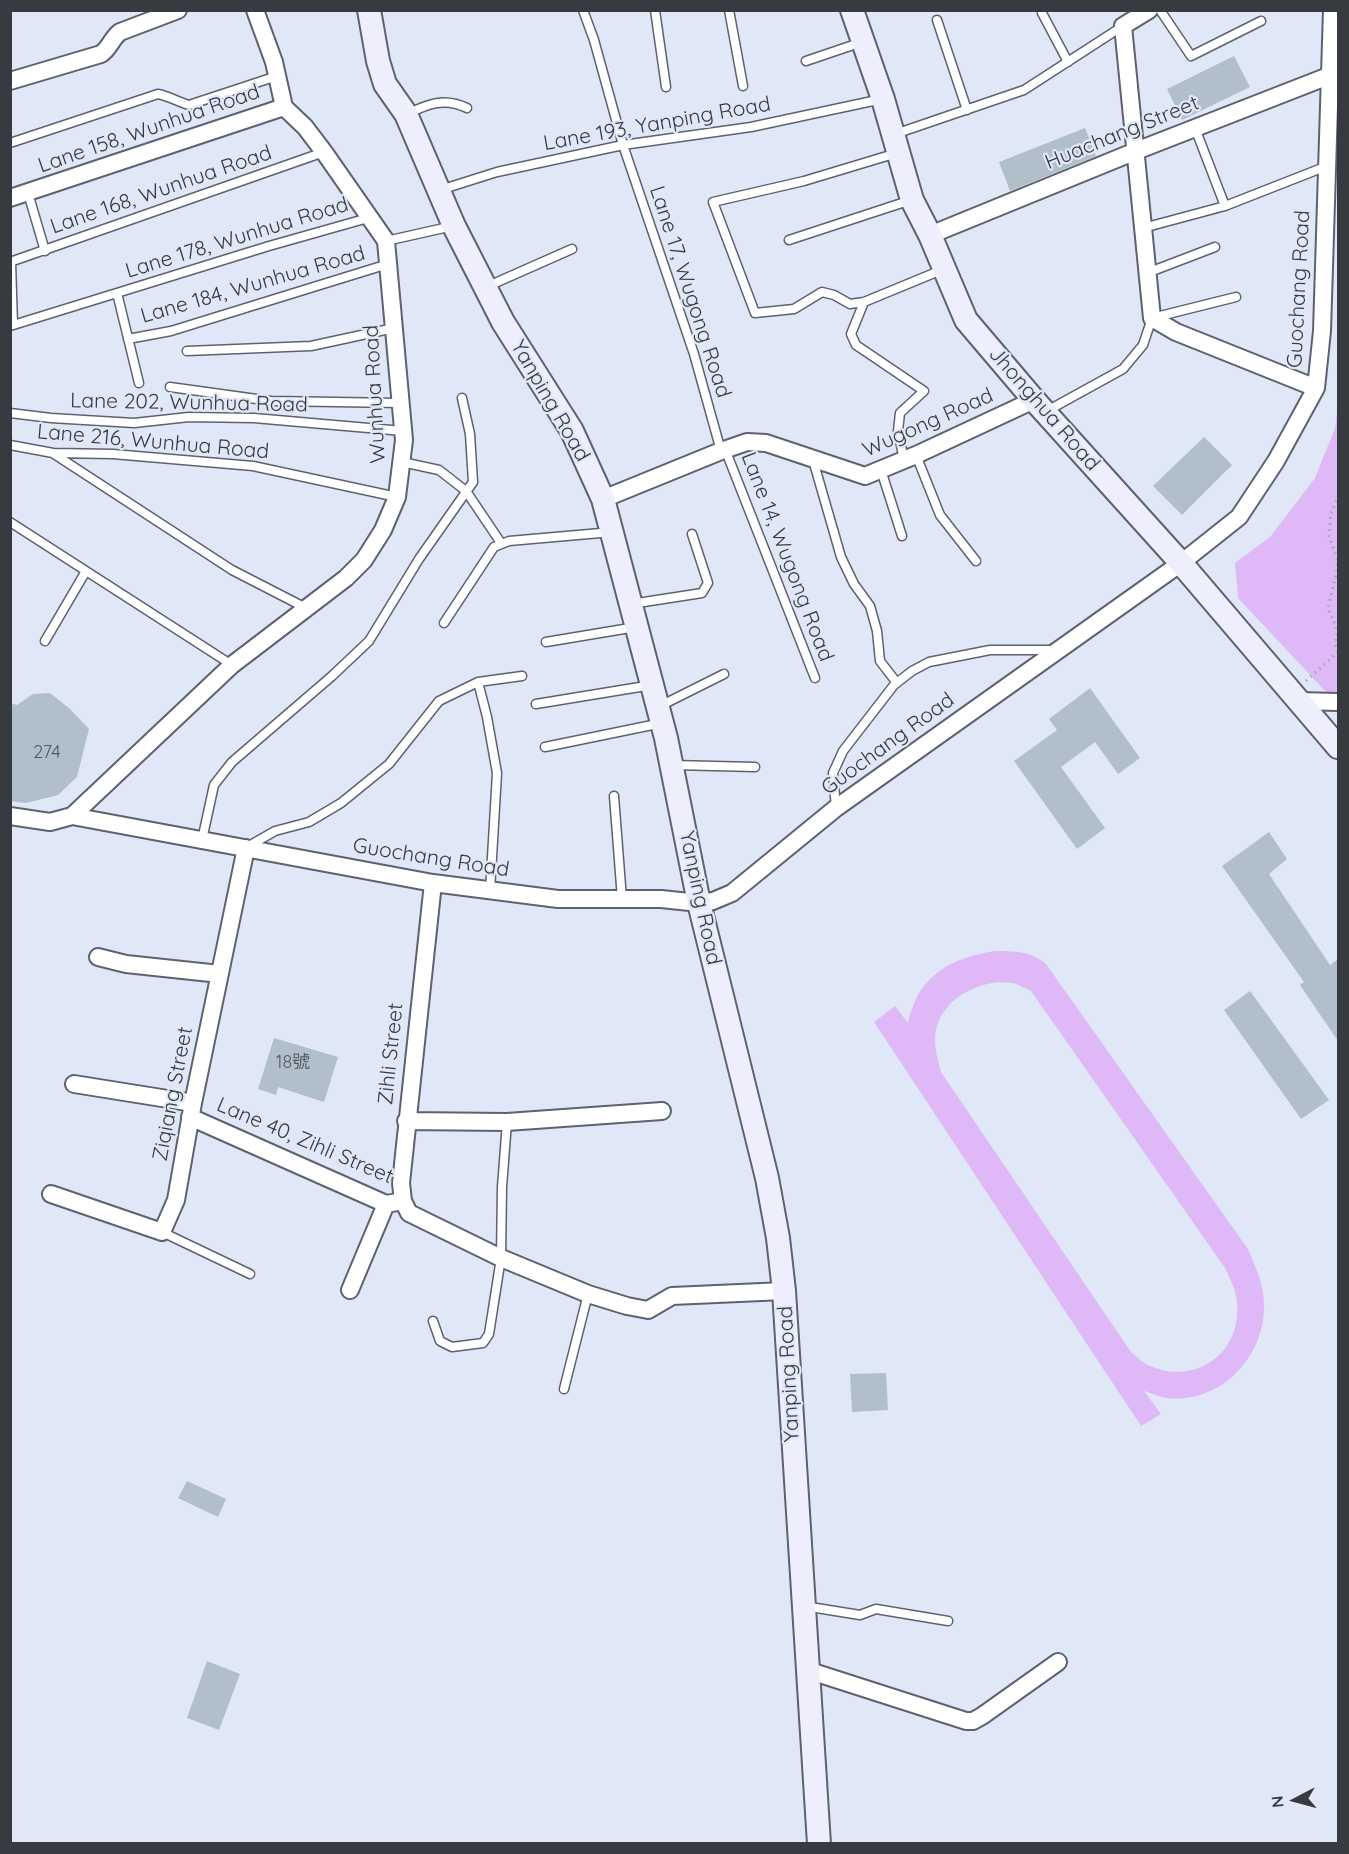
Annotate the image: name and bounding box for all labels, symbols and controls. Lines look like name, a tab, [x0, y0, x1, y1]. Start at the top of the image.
street label: Lane 158, Wunhua Road	[35, 79, 263, 179]
street label: Huachang Street	[1041, 91, 1203, 175]
street label: Lane 193, Yanping Road	[541, 92, 773, 156]
street label: Lane 168, Wunhua Road	[47, 140, 275, 240]
street label: Lane 17, Wugong Road	[644, 183, 736, 401]
street label: Lane 178, Wunhua Road	[122, 192, 352, 284]
street label: Guochang Road	[1282, 210, 1316, 368]
street label: Lane 184, Wunhua Road	[138, 241, 368, 329]
street label: Wunhua Road	[359, 324, 391, 464]
street label: Yanping Road	[505, 336, 595, 466]
street label: Jhonghua Road	[983, 342, 1105, 476]
street label: Wugong Road	[859, 383, 997, 463]
street label: Lane 202, Wunhua Road	[70, 388, 308, 418]
street label: Lane 216, Wunhua Road	[36, 419, 270, 465]
street label: Lane 14, Wugong Road	[735, 449, 839, 665]
street label: Guochang Road	[817, 687, 959, 801]
house number: 274	[33, 742, 61, 764]
street label: Yanping Road	[674, 829, 726, 967]
street label: Guochang Road	[351, 833, 511, 883]
street label: Zihli Street	[373, 1002, 409, 1106]
street label: Ziqiang Street	[148, 1025, 198, 1163]
house number: 18號	[276, 1052, 310, 1074]
street label: Lane 40, Zihli Street	[213, 1092, 397, 1190]
street label: Yanping Road	[773, 1305, 805, 1443]
north arrow	[1265, 1770, 1325, 1830]
text: N	[1267, 1795, 1288, 1809]

